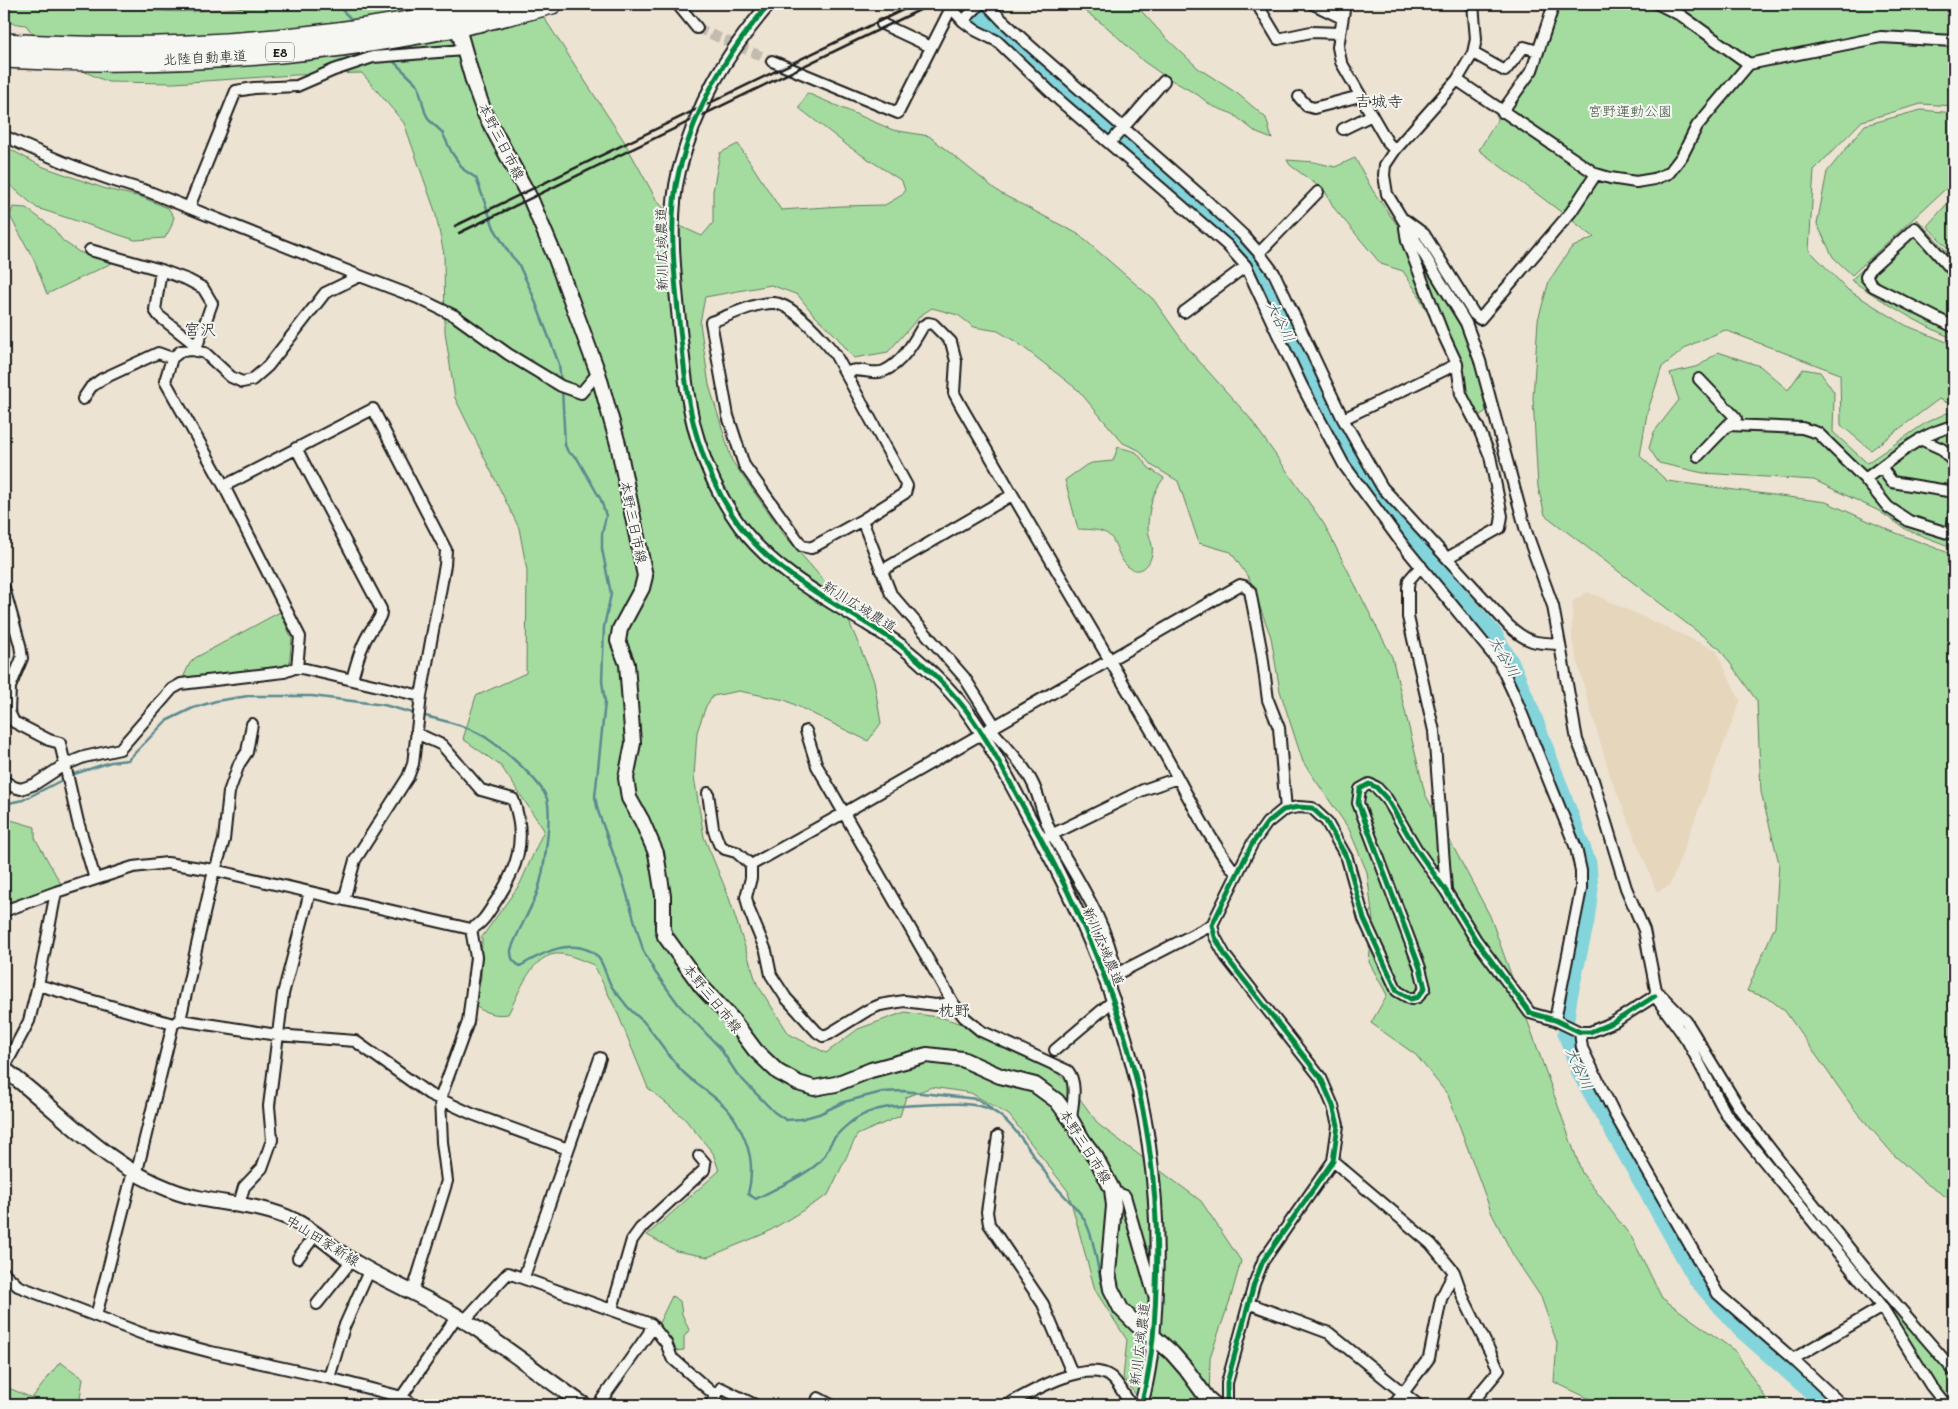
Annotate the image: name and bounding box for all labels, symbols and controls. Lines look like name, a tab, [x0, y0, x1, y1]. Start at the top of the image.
road number: E8	[266, 42, 294, 62]
street label: 北陸自動車道	[163, 45, 247, 69]
district label: 吉城寺	[1355, 90, 1403, 111]
street label: 本野三日市線	[474, 99, 530, 183]
park label: 宮野運動公園	[1588, 101, 1672, 120]
street label: 新川広域農道	[651, 207, 671, 291]
water label: 大谷川	[1262, 296, 1300, 346]
district label: 宮沢	[184, 318, 216, 339]
street label: 本野三日市線	[616, 479, 652, 565]
street label: 新川広域農道	[819, 576, 901, 636]
water label: 大谷川	[1485, 631, 1525, 681]
street label: 新川広域農道	[1079, 904, 1129, 988]
street label: 本野三日市線	[679, 959, 747, 1037]
district label: 枕野	[938, 999, 970, 1020]
water label: 大谷川	[1562, 1043, 1598, 1093]
street label: 本野三日市線	[1056, 1105, 1116, 1187]
street label: 中山田家新線	[282, 1210, 364, 1270]
street label: 新川広域農道	[1124, 1301, 1154, 1387]

